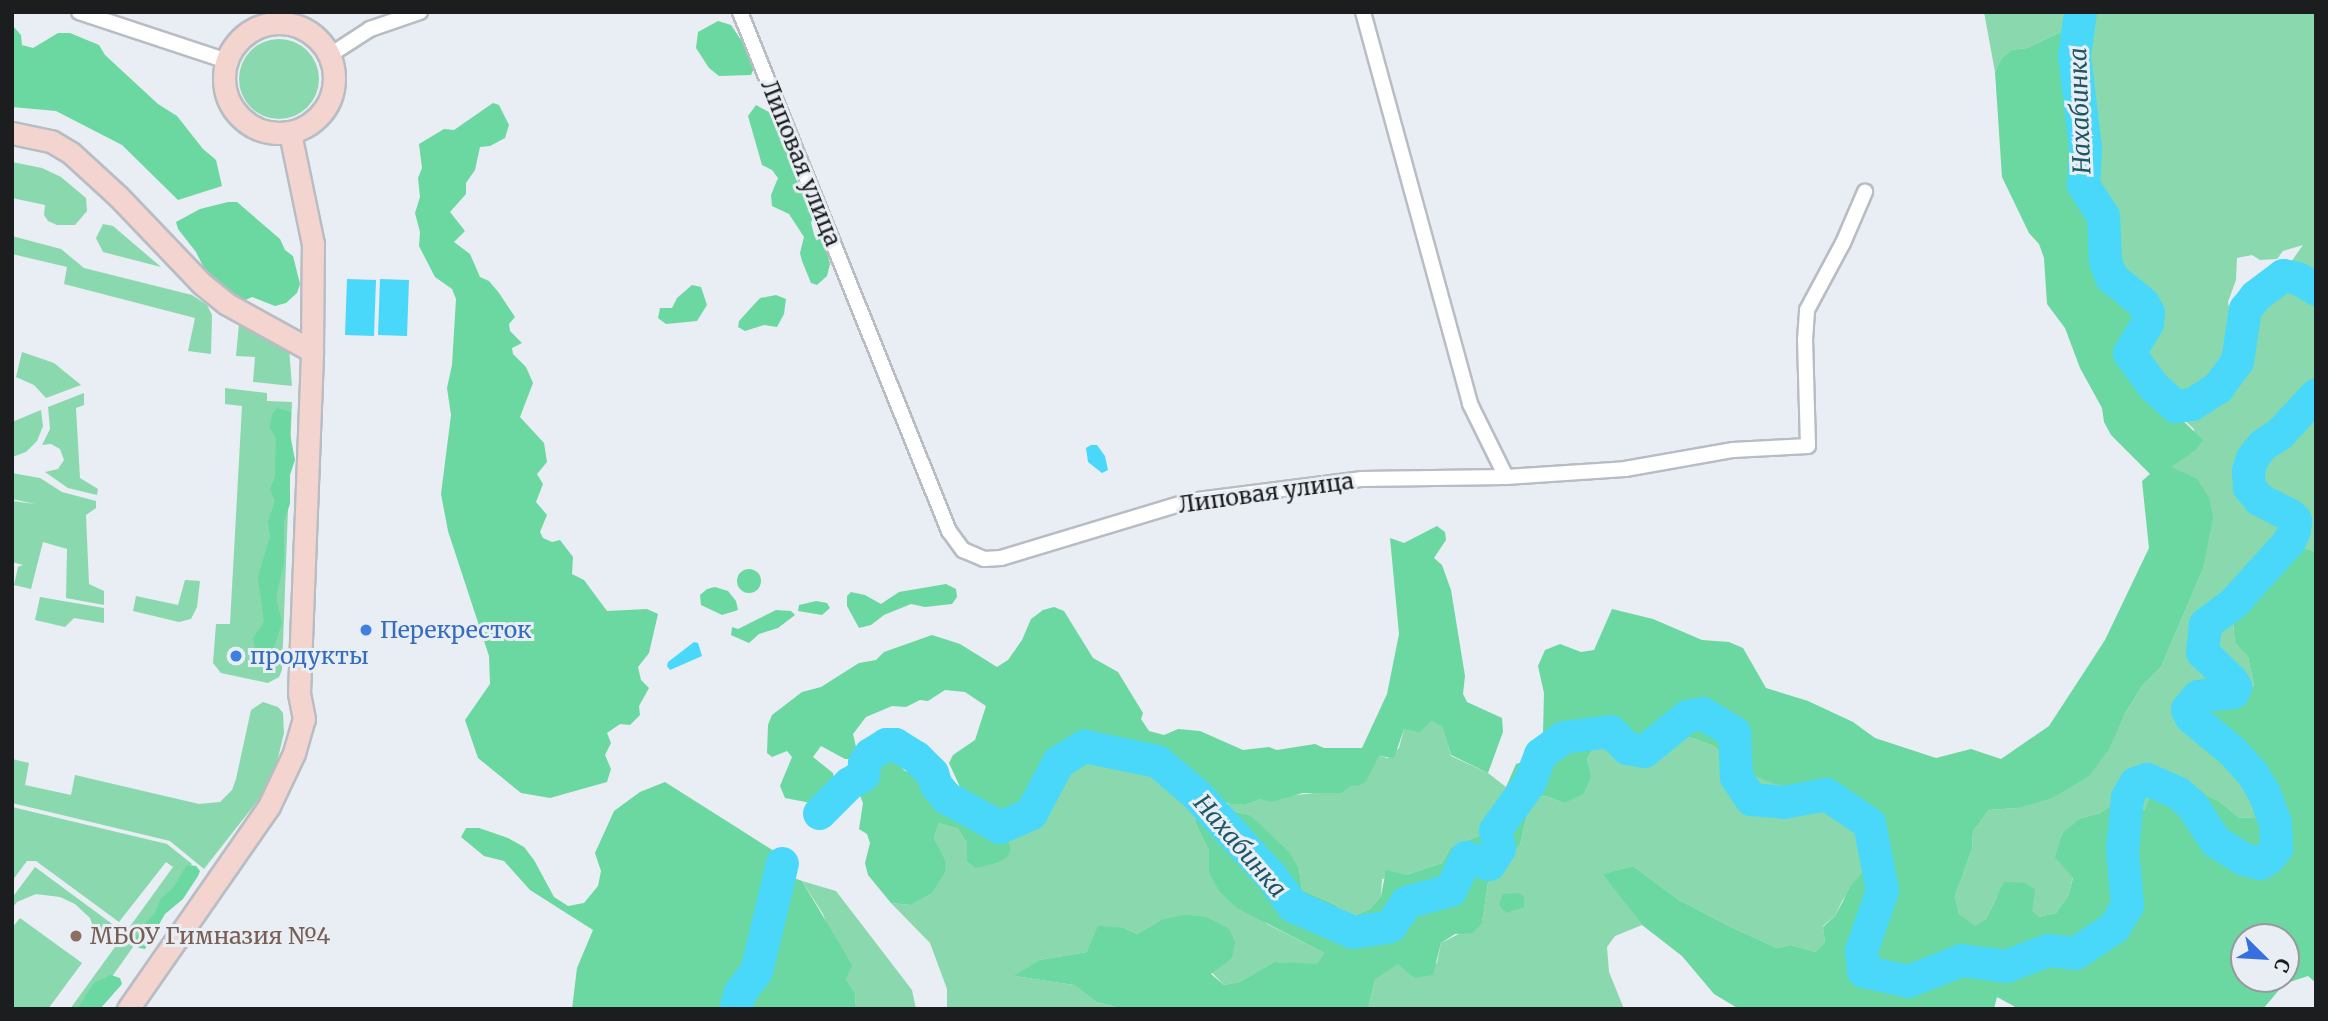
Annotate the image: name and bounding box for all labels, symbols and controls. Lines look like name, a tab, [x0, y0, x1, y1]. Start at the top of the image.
water label: Нахабинка	[2063, 47, 2097, 175]
street label: Липовая улица	[755, 76, 847, 250]
street label: Липовая улица	[1177, 467, 1355, 519]
place label: Перекресток	[380, 616, 532, 644]
marker: Перекресток	[358, 622, 374, 638]
place label: продукты	[250, 642, 369, 670]
marker: продукты	[228, 648, 244, 664]
water label: Нахабинка	[1188, 789, 1292, 903]
place label: МБОУ Гимназия №4	[90, 922, 330, 950]
north arrow	[2230, 923, 2300, 993]
marker: МБОУ Гимназия №4	[68, 928, 84, 944]
text: С	[2269, 955, 2296, 976]

